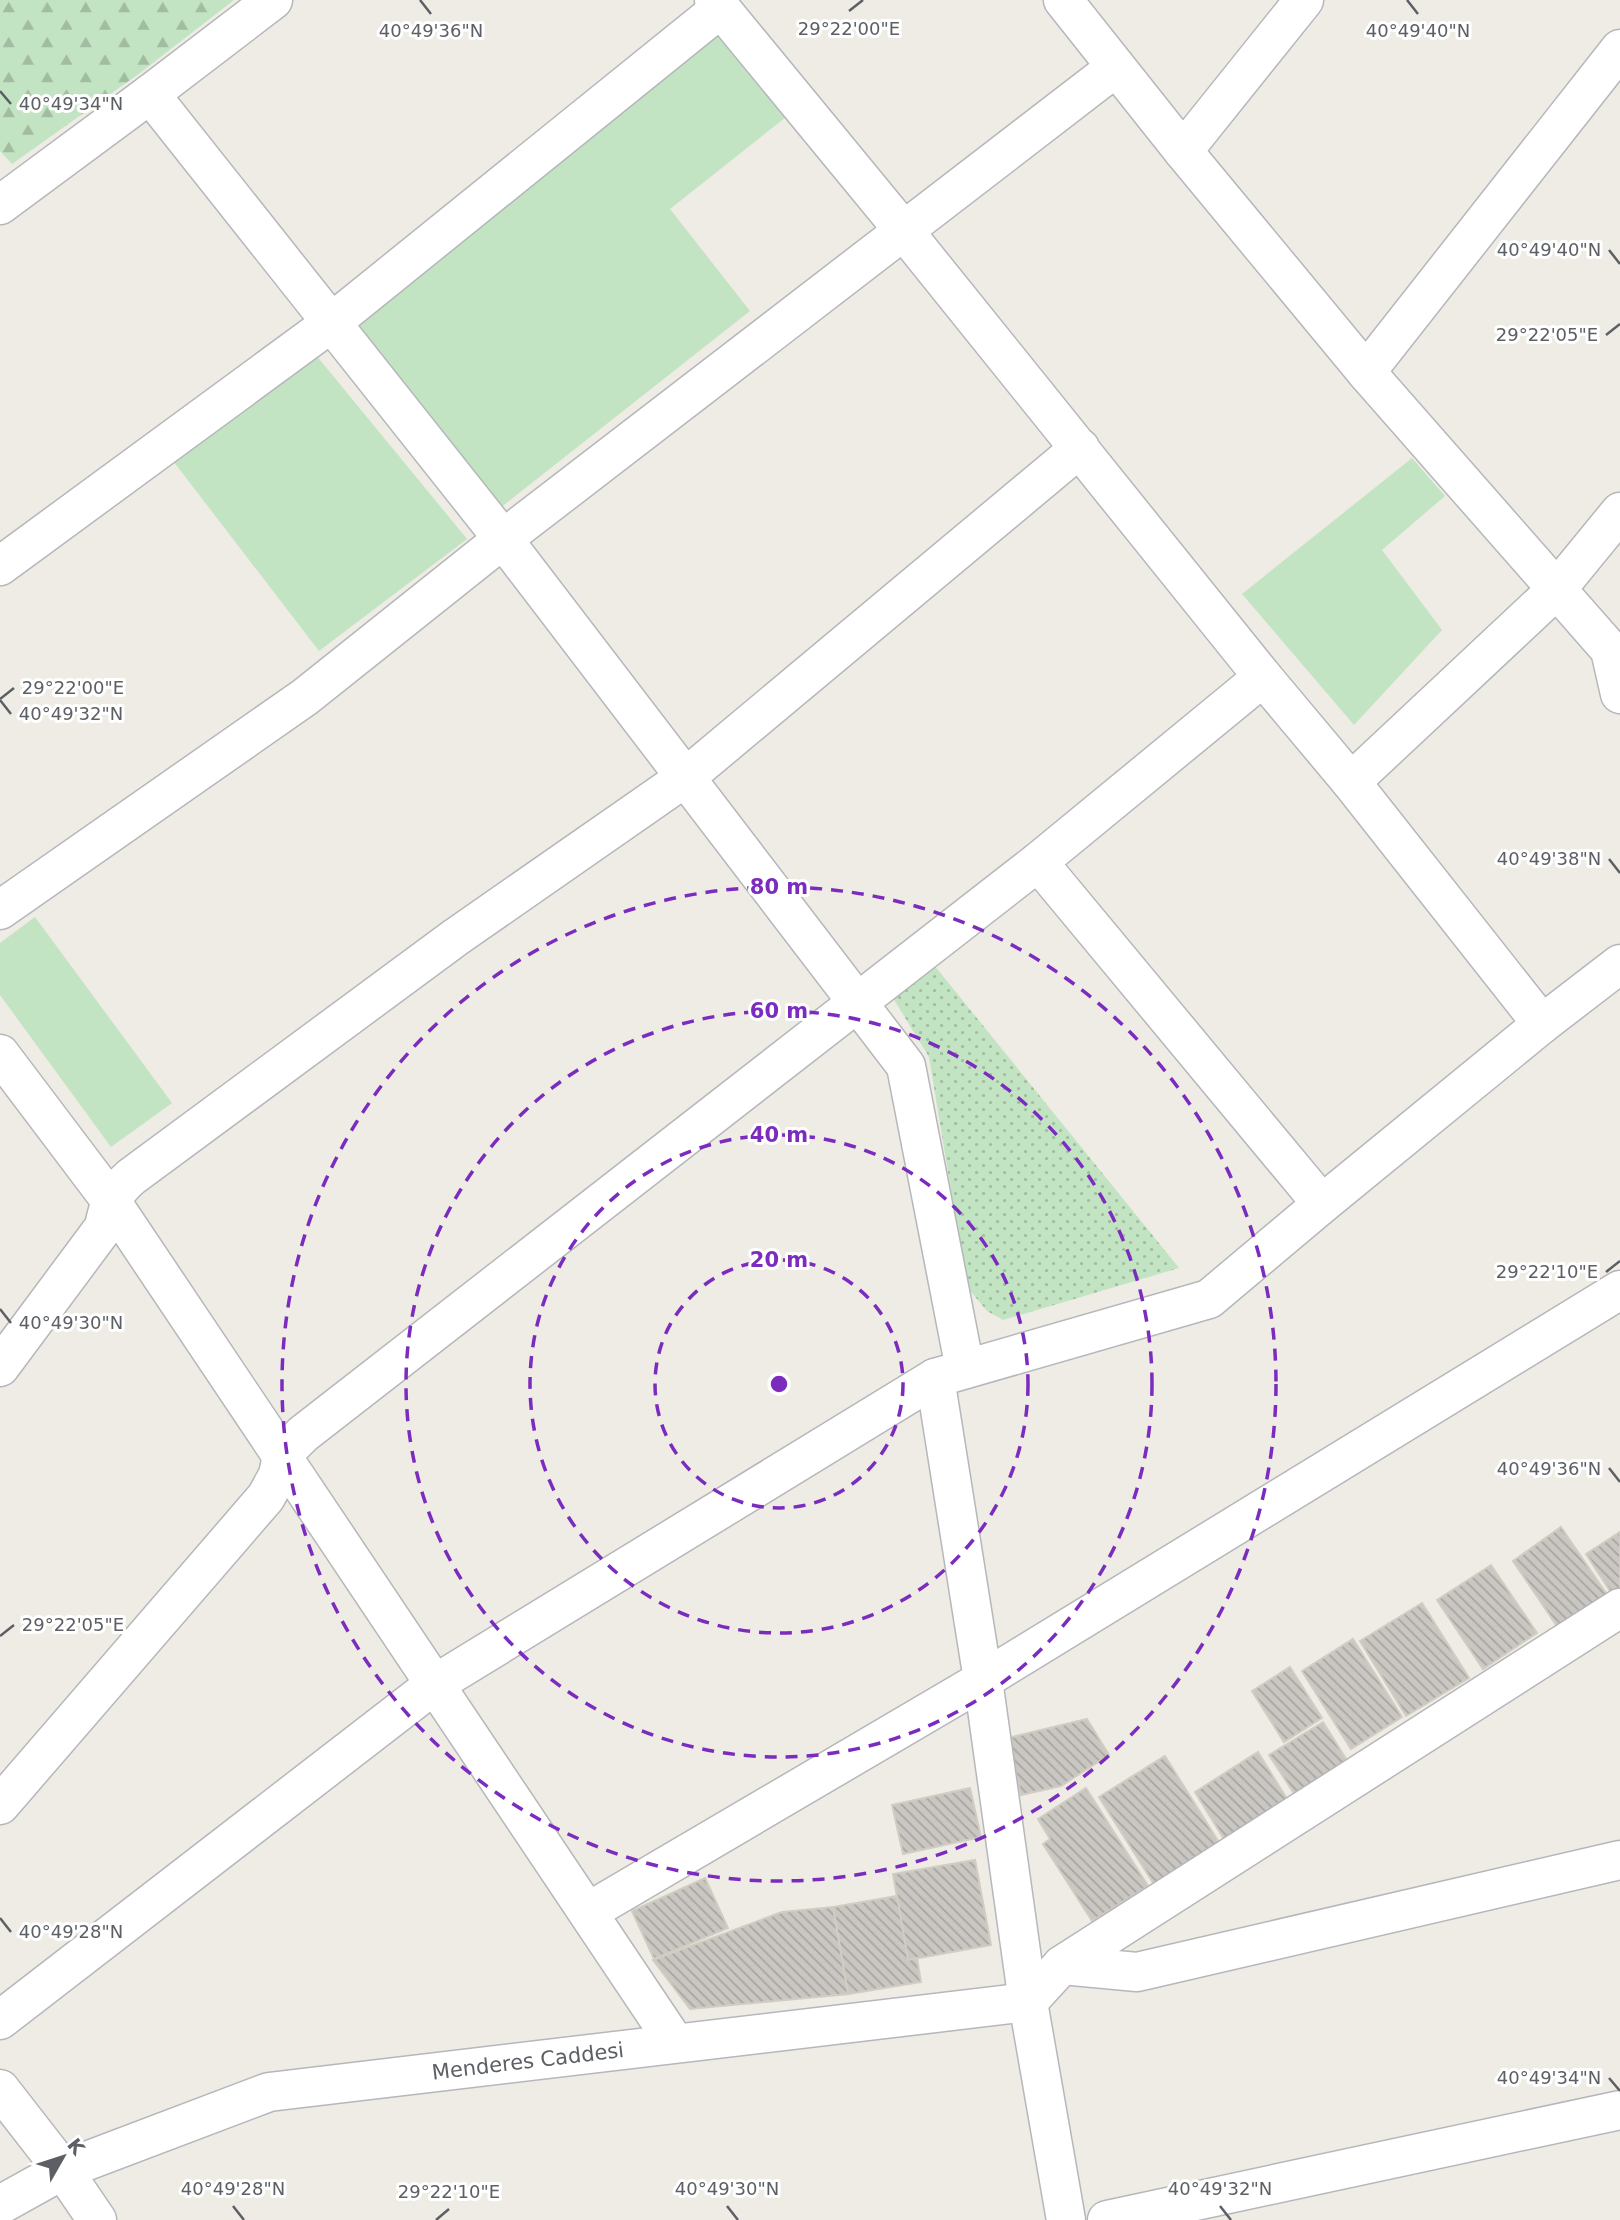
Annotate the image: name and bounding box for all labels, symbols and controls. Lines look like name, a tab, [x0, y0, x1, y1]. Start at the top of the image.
text: 29°22'00"E	[798, 18, 900, 39]
text: 40°49'36"N	[379, 20, 483, 41]
text: 40°49'40"N	[1366, 20, 1470, 41]
text: 40°49'34"N	[19, 93, 123, 114]
text: 40°49'40"N	[1497, 239, 1601, 260]
text: 29°22'05"E	[1496, 324, 1598, 345]
text: 29°22'00"E	[22, 677, 124, 698]
text: 40°49'32"N	[19, 703, 123, 724]
text: 40°49'38"N	[1497, 848, 1601, 869]
text: 80 m	[750, 875, 808, 899]
text: 60 m	[750, 999, 808, 1023]
text: 40 m	[750, 1123, 808, 1147]
text: 20 m	[750, 1248, 808, 1272]
text: 29°22'10"E	[1496, 1261, 1598, 1282]
text: 40°49'30"N	[19, 1312, 123, 1333]
centre of rings	[767, 1372, 791, 1396]
text: 40°49'36"N	[1497, 1458, 1601, 1479]
text: 29°22'05"E	[22, 1614, 124, 1635]
text: 40°49'28"N	[19, 1921, 123, 1942]
street label: Menderes Caddesi	[430, 2038, 625, 2085]
text: 40°49'34"N	[1497, 2067, 1601, 2088]
north arrow	[28, 2122, 98, 2192]
text: K	[63, 2134, 90, 2160]
text: 40°49'28"N	[181, 2178, 285, 2199]
text: 40°49'30"N	[675, 2178, 779, 2199]
text: 40°49'32"N	[1168, 2178, 1272, 2199]
text: 29°22'10"E	[398, 2181, 500, 2202]

